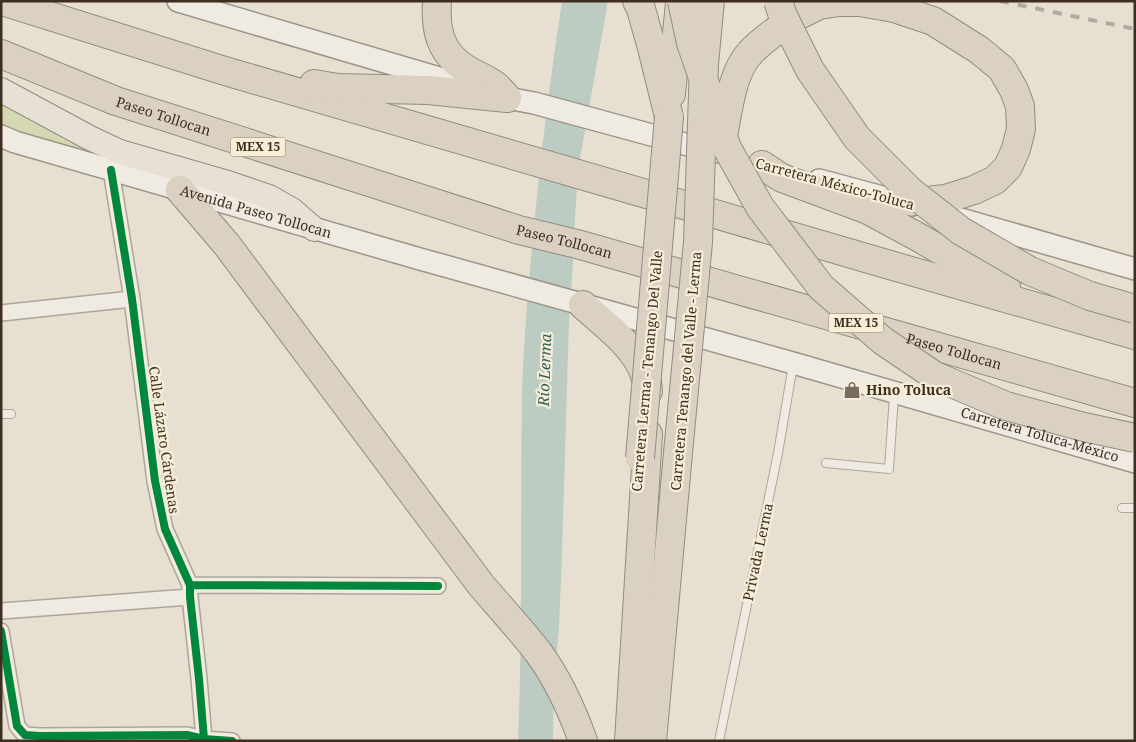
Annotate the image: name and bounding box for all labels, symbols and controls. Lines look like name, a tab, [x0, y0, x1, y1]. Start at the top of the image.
street label: Paseo Tollocan	[114, 92, 213, 140]
road number: MEX 15	[230, 138, 286, 156]
street label: Carretera México-Toluca	[754, 153, 917, 214]
street label: Avenida Paseo Tollocan	[178, 180, 334, 242]
street label: Paseo Tollocan	[514, 220, 615, 263]
street label: Carretera Lerma - Tenango Del Valle	[626, 250, 667, 492]
street label: Carretera Tenango del Valle - Lerma	[666, 250, 705, 491]
road number: MEX 15	[828, 314, 884, 332]
street label: Paseo Tollocan	[904, 328, 1004, 374]
water label: Río Lerma	[533, 333, 555, 408]
street label: Calle Lázaro Cárdenas	[145, 365, 184, 515]
shop icon: Hino Toluca	[842, 380, 862, 400]
place label: Hino Toluca	[866, 380, 951, 399]
street label: Carretera Toluca-México	[959, 402, 1121, 466]
street label: Privada Lerma	[738, 501, 777, 603]

